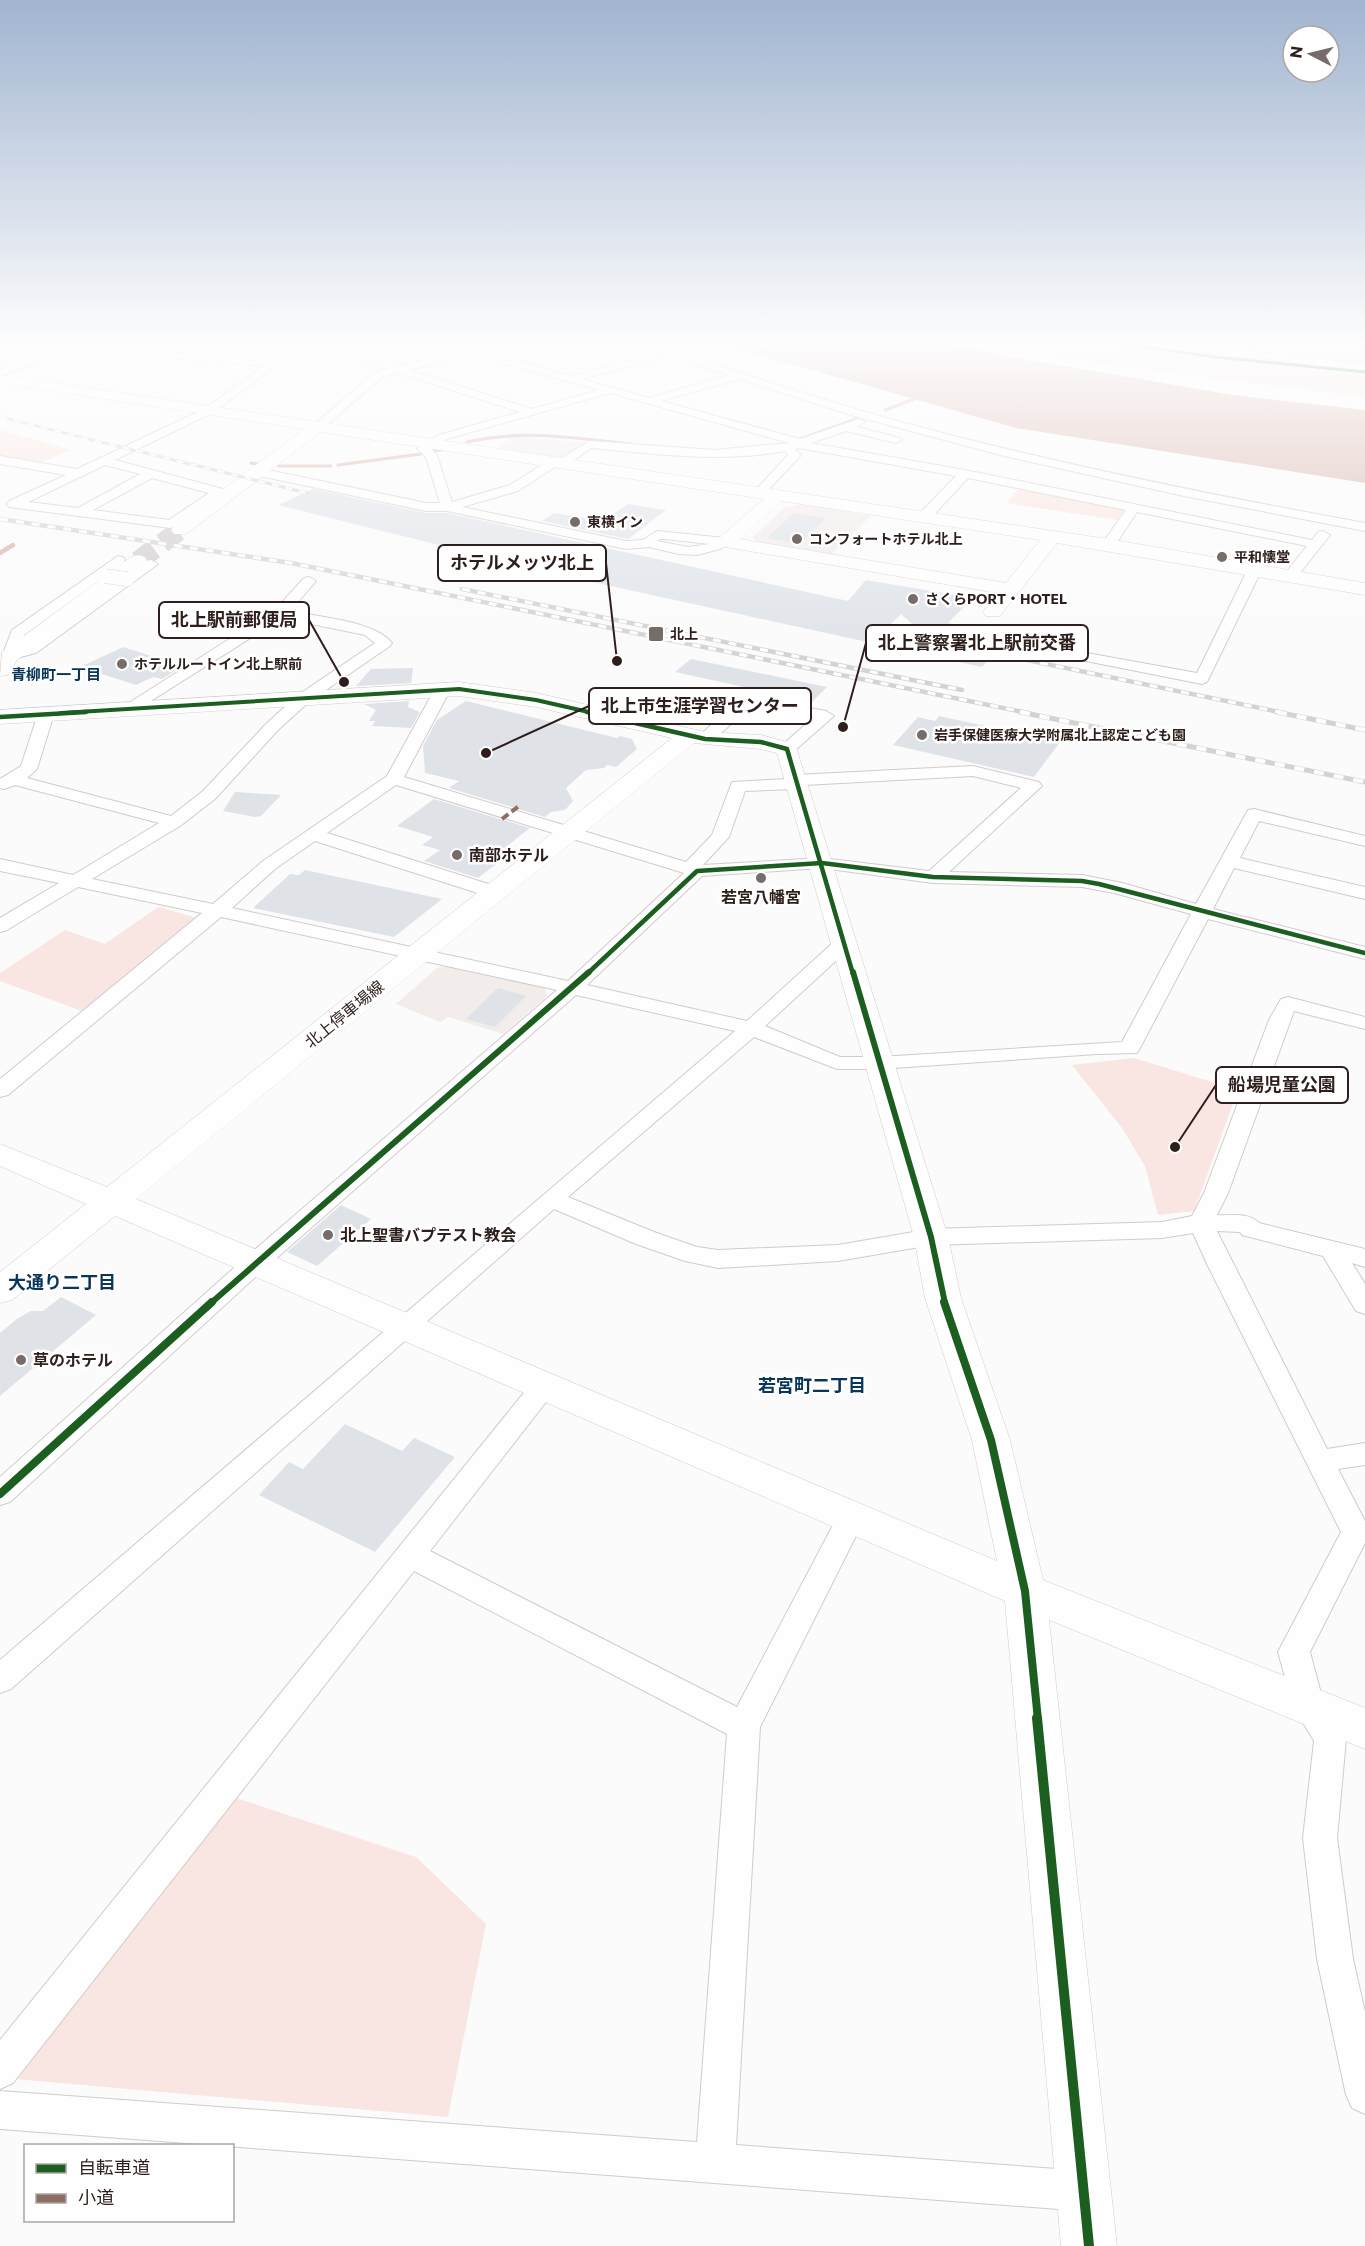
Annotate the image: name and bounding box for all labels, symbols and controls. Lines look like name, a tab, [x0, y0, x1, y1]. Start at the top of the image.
north arrow	[1281, 24, 1341, 84]
text: N	[1285, 45, 1306, 59]
place label: 東横イン	[587, 513, 643, 530]
marker: 東横イン	[568, 515, 582, 529]
place label: コンフォートホテル北上	[809, 530, 963, 547]
marker: コンフォートホテル北上	[790, 532, 804, 546]
callout: ホテルメッツ北上	[438, 545, 606, 581]
place label: 平和懐堂	[1234, 548, 1290, 565]
marker: 平和懐堂	[1215, 550, 1229, 564]
text: ホテルメッツ北上	[450, 551, 594, 573]
place label: さくらPORT・HOTEL	[925, 590, 1067, 607]
marker: さくらPORT・HOTEL	[906, 592, 920, 606]
callout: 北上駅前郵便局	[159, 602, 309, 638]
text: 北上駅前郵便局	[171, 608, 297, 630]
marker: 北上	[647, 625, 665, 643]
place label: 北上	[670, 625, 698, 642]
callout: 北上警察署北上駅前交番	[866, 625, 1088, 661]
text: 北上警察署北上駅前交番	[878, 631, 1076, 653]
place label: ホテルルートイン北上駅前	[134, 655, 302, 672]
marker: ホテルルートイン北上駅前	[115, 657, 129, 671]
district label: 青柳町一丁目	[11, 665, 101, 683]
callout: 北上市生涯学習センター	[589, 688, 811, 724]
text: 北上市生涯学習センター	[601, 694, 799, 716]
place label: 岩手保健医療大学附属北上認定こども園	[934, 726, 1186, 743]
marker: 岩手保健医療大学附属北上認定こども園	[915, 728, 929, 742]
place label: 南部ホテル	[469, 845, 549, 864]
marker: 南部ホテル	[450, 848, 464, 862]
marker: 若宮八幡宮	[754, 871, 768, 885]
place label: 若宮八幡宮	[721, 887, 801, 906]
street label: 北上停車場線	[300, 976, 387, 1051]
callout: 船場児童公園	[1216, 1067, 1348, 1103]
text: 船場児童公園	[1228, 1073, 1336, 1095]
place label: 北上聖書バプテスト教会	[340, 1225, 516, 1244]
marker: 北上聖書バプテスト教会	[321, 1228, 335, 1242]
district label: 大通り二丁目	[8, 1271, 116, 1293]
place label: 草のホテル	[33, 1350, 113, 1369]
marker: 草のホテル	[14, 1353, 28, 1367]
district label: 若宮町二丁目	[758, 1374, 866, 1396]
legend	[24, 2144, 234, 2222]
text: 自転車道	[78, 2156, 150, 2178]
text: 小道	[78, 2186, 114, 2208]

